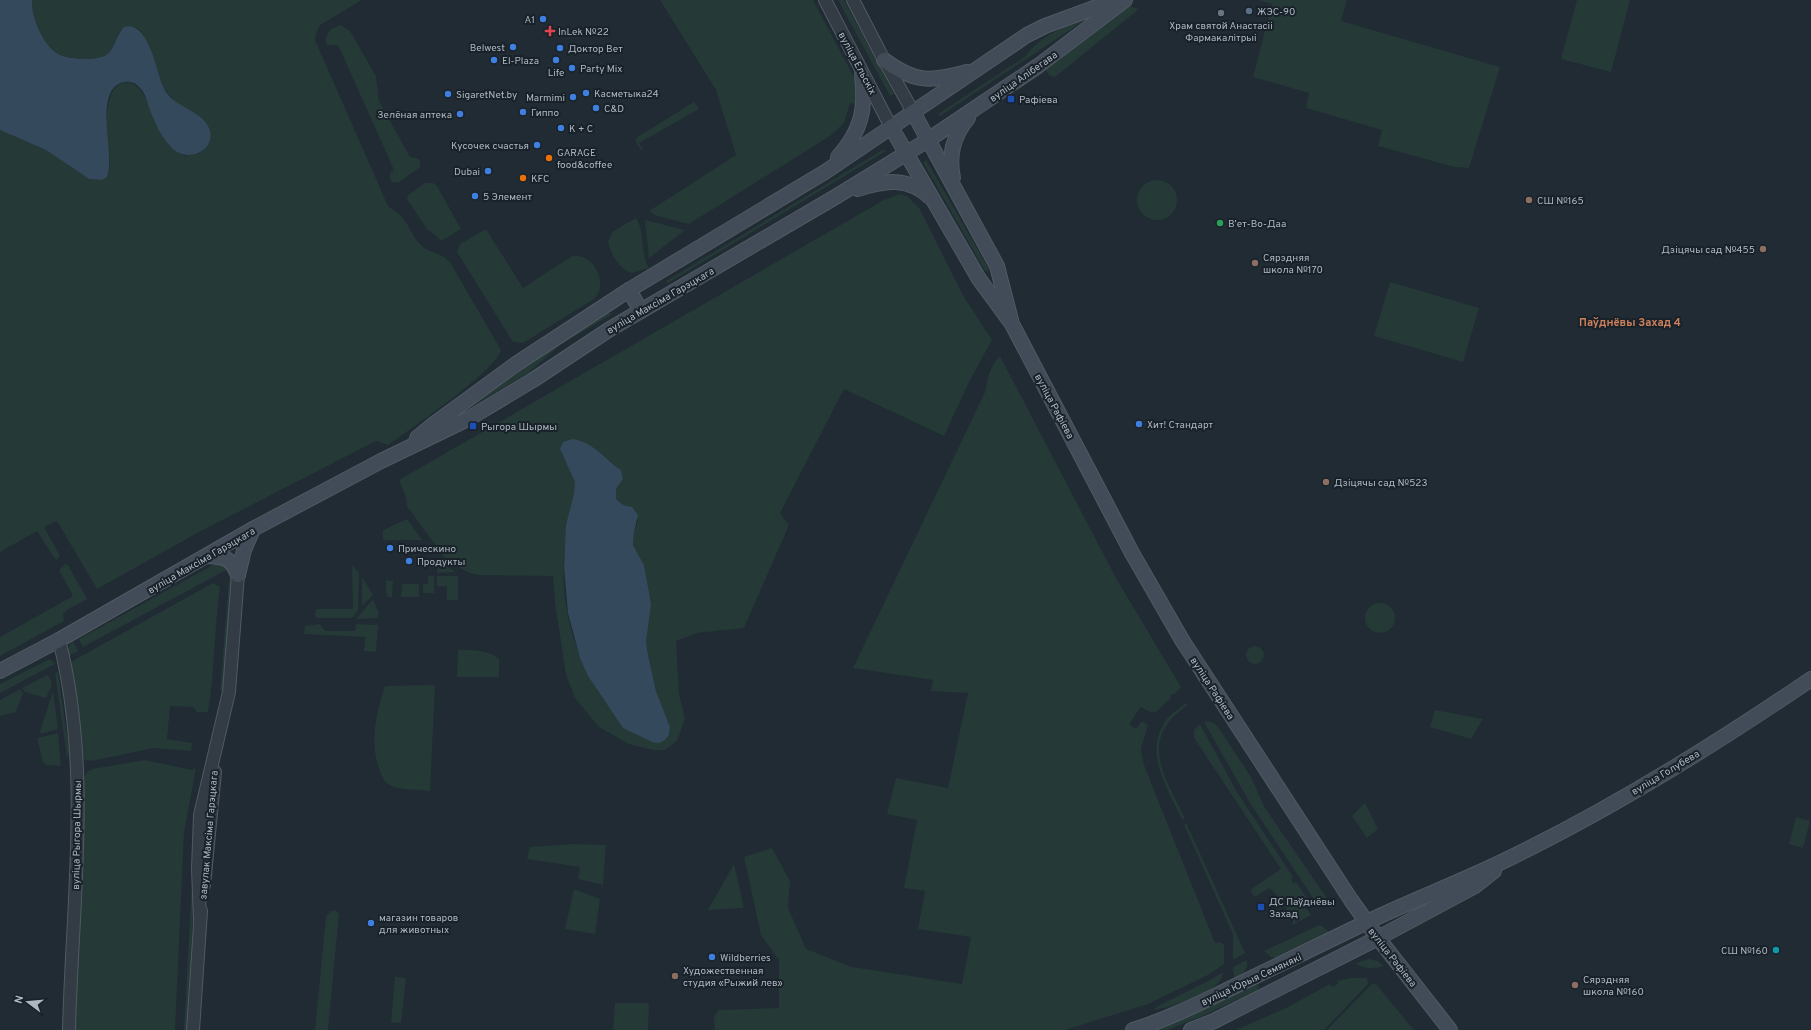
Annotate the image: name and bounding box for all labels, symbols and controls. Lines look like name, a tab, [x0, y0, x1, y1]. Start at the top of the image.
marker: ЖЭС-90	[1244, 6, 1254, 16]
place label: ЖЭС-90	[1257, 6, 1295, 19]
marker: Храм святой Анастасіі Фармакалітрыі	[1216, 8, 1226, 18]
place label: A1	[525, 14, 535, 27]
marker: A1	[538, 14, 548, 24]
place label: Храм святой Анастасіі Фармакалітрыі	[1169, 20, 1273, 45]
marker: InLek №22	[545, 26, 555, 36]
place label: InLek №22	[558, 26, 609, 39]
street label: вуліца Ельскіх	[835, 30, 879, 97]
place label: Belwest	[470, 42, 505, 55]
marker: Belwest	[508, 42, 518, 52]
marker: Доктор Вет	[555, 43, 565, 53]
place label: Доктор Вет	[568, 43, 623, 56]
street label: вуліца Алібегава	[987, 49, 1060, 105]
marker: El-Plaza	[489, 55, 499, 65]
place label: El-Plaza	[502, 55, 539, 68]
marker: Life	[551, 55, 561, 65]
marker: Party Mix	[567, 63, 577, 73]
place label: Party Mix	[580, 63, 623, 76]
place label: Life	[548, 67, 564, 80]
marker: Касметыка24	[581, 88, 591, 98]
place label: Касметыка24	[594, 88, 659, 101]
marker: SigaretNet.by	[443, 89, 453, 99]
place label: SigaretNet.by	[456, 89, 517, 102]
place label: Marmimi	[526, 92, 565, 105]
marker: Marmimi	[568, 92, 578, 102]
marker: Рафіева	[1006, 94, 1016, 104]
place label: Рафіева	[1019, 94, 1058, 107]
marker: C&D	[591, 103, 601, 113]
place label: C&D	[604, 103, 624, 116]
marker: Гиппо	[518, 107, 528, 117]
place label: Гиппо	[531, 107, 560, 120]
place label: Зелёная аптека	[377, 109, 452, 122]
marker: Зелёная аптека	[455, 109, 465, 119]
marker: К + С	[556, 123, 566, 133]
place label: К + С	[569, 123, 593, 136]
place label: Кусочек счастья	[451, 140, 529, 153]
marker: Кусочек счастья	[532, 140, 542, 150]
place label: GARAGE food&coffee	[557, 147, 612, 172]
marker: GARAGE food&coffee	[544, 153, 554, 163]
place label: Dubai	[454, 166, 480, 179]
marker: Dubai	[483, 166, 493, 176]
marker: KFC	[518, 173, 528, 183]
place label: KFC	[531, 173, 549, 186]
marker: 5 Элемент	[470, 191, 480, 201]
place label: 5 Элемент	[483, 191, 532, 204]
marker: СШ №165	[1524, 195, 1534, 205]
place label: СШ №165	[1537, 195, 1584, 208]
marker: Вʼет-Во-Даа	[1215, 218, 1225, 228]
place label: Вʼет-Во-Даа	[1228, 218, 1286, 231]
place label: Дзіцячы сад №455	[1661, 244, 1755, 257]
marker: Дзіцячы сад №455	[1758, 244, 1768, 254]
place label: Сярэдняя школа №170	[1263, 252, 1323, 277]
marker: Сярэдняя школа №170	[1250, 258, 1260, 268]
street label: вуліца Максіма Гарэцкага	[605, 265, 717, 337]
district label: Паўднёвы Захад 4	[1579, 316, 1681, 330]
street label: вуліца Рафіева	[1031, 372, 1076, 441]
marker: Хит! Стандарт	[1134, 419, 1144, 429]
place label: Хит! Стандарт	[1147, 419, 1214, 432]
marker: Рыгора Шырмы	[468, 421, 478, 431]
place label: Рыгора Шырмы	[481, 421, 557, 434]
marker: Дзіцячы сад №523	[1321, 477, 1331, 487]
place label: Дзіцячы сад №523	[1334, 477, 1427, 490]
street label: вуліца Максіма Гарэцкага	[146, 525, 258, 597]
marker: Прическино	[385, 543, 395, 553]
place label: Прическино	[398, 543, 456, 556]
marker: Продукты	[404, 556, 414, 566]
place label: Продукты	[417, 556, 465, 569]
street label: вуліца Рафіева	[1187, 655, 1237, 722]
street label: вуліца Голубева	[1629, 748, 1702, 799]
street label: завулак Максіма Гарэцкага	[197, 770, 222, 900]
street label: вуліца Рыгора Шырмы	[70, 780, 85, 890]
place label: ДС Паўднёвы Захад	[1269, 896, 1335, 921]
marker: ДС Паўднёвы Захад	[1256, 902, 1266, 912]
place label: магазин товаров для животных	[379, 912, 458, 937]
marker: магазин товаров для животных	[366, 918, 376, 928]
street label: вуліца Рафіева	[1365, 926, 1419, 990]
place label: СШ №160	[1721, 945, 1768, 958]
marker: СШ №160	[1771, 945, 1781, 955]
street label: вуліца Юрыя Семянякі	[1199, 951, 1304, 1009]
marker: Wildberries	[707, 952, 717, 962]
place label: Wildberries	[720, 952, 771, 965]
place label: Художественная студия «Рыжий лев»	[683, 965, 783, 990]
marker: Художественная студия «Рыжий лев»	[670, 971, 680, 981]
place label: Сярэдняя школа №160	[1583, 974, 1644, 999]
marker: Сярэдняя школа №160	[1570, 980, 1580, 990]
north arrow	[8, 982, 48, 1022]
text: N	[12, 994, 27, 1005]

